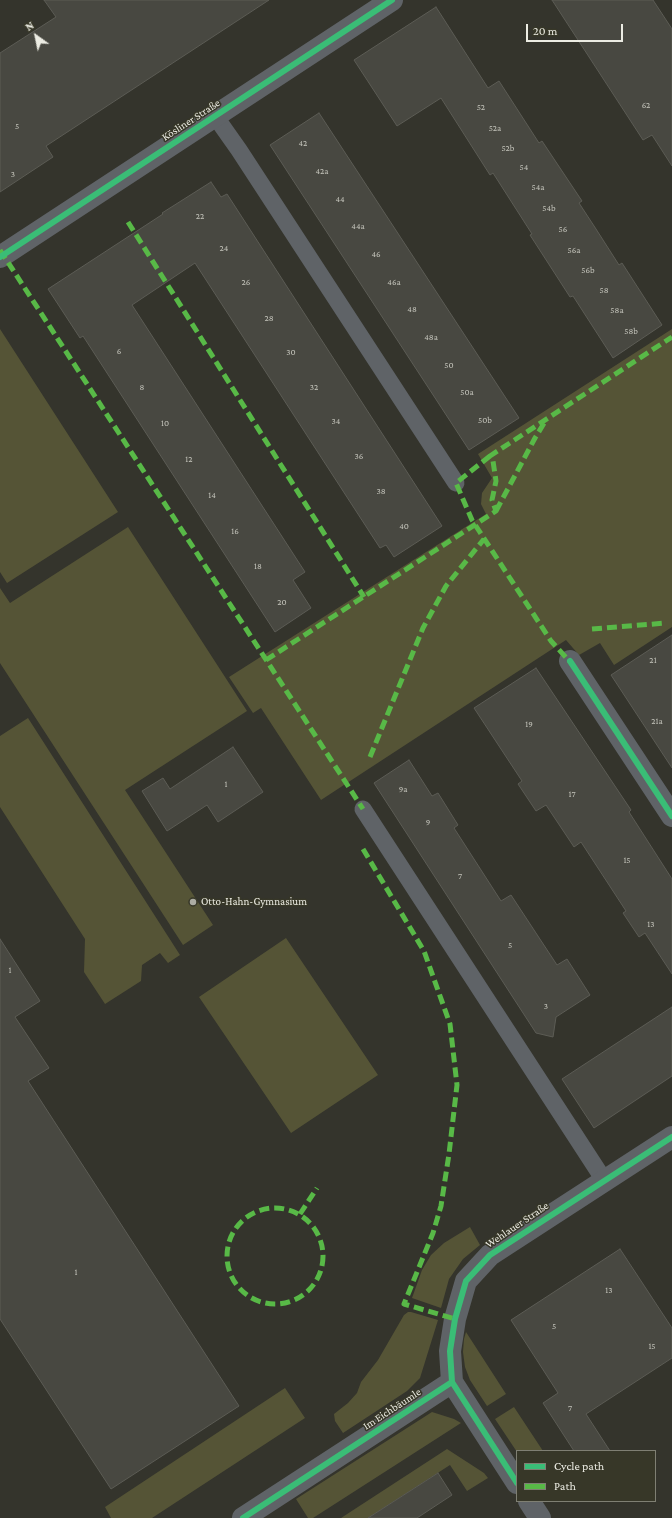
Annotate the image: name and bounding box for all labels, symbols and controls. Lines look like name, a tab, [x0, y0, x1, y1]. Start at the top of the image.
north arrow	[16, 16, 56, 56]
scale bar	[528, 16, 625, 42]
text: N	[23, 19, 36, 33]
text: 20 m	[533, 24, 557, 38]
street label: Kösliner Straße	[159, 96, 223, 144]
house number: 62	[642, 100, 650, 110]
house number: 52	[477, 102, 485, 112]
house number: 5	[15, 121, 19, 131]
house number: 52a	[489, 123, 501, 133]
house number: 42	[299, 138, 307, 148]
house number: 52b	[502, 143, 514, 153]
house number: 54	[520, 162, 528, 172]
house number: 42a	[316, 166, 328, 176]
house number: 3	[11, 169, 15, 179]
house number: 54a	[531, 182, 545, 192]
house number: 44	[335, 194, 345, 204]
house number: 54b	[542, 203, 556, 213]
house number: 22	[196, 211, 204, 221]
house number: 44a	[351, 221, 365, 231]
house number: 56	[559, 224, 567, 234]
house number: 24	[220, 243, 228, 253]
house number: 56a	[568, 245, 580, 255]
house number: 46	[371, 249, 381, 259]
house number: 56b	[581, 265, 595, 275]
house number: 26	[242, 277, 250, 287]
house number: 46a	[387, 277, 401, 287]
house number: 58	[599, 285, 609, 295]
house number: 48	[407, 304, 417, 314]
house number: 58a	[610, 305, 624, 315]
house number: 28	[264, 313, 274, 323]
house number: 58b	[624, 326, 638, 336]
house number: 48a	[424, 332, 438, 342]
house number: 6	[117, 346, 121, 356]
house number: 30	[286, 347, 296, 357]
house number: 50	[444, 360, 454, 370]
house number: 8	[140, 382, 144, 392]
house number: 32	[310, 382, 318, 392]
house number: 50a	[460, 387, 474, 397]
house number: 50b	[478, 415, 492, 425]
house number: 34	[332, 416, 340, 426]
house number: 10	[161, 418, 169, 428]
house number: 36	[355, 451, 363, 461]
house number: 12	[185, 454, 193, 464]
house number: 38	[376, 486, 386, 496]
house number: 14	[208, 490, 216, 500]
house number: 40	[399, 521, 409, 531]
house number: 16	[231, 526, 239, 536]
house number: 18	[254, 561, 262, 571]
house number: 20	[277, 597, 287, 607]
house number: 21	[649, 655, 657, 665]
house number: 21a	[651, 716, 663, 726]
house number: 19	[525, 719, 533, 729]
house number: 1	[225, 779, 227, 789]
house number: 9a	[399, 784, 407, 794]
house number: 17	[568, 789, 576, 799]
house number: 9	[426, 817, 430, 827]
house number: 15	[623, 855, 631, 865]
house number: 7	[458, 871, 462, 881]
place label: Otto-Hahn-Gymnasium	[201, 895, 307, 909]
marker: Otto-Hahn-Gymnasium	[188, 897, 198, 907]
house number: 13	[647, 919, 655, 929]
house number: 5	[508, 940, 512, 950]
house number: 1	[9, 965, 11, 975]
house number: 3	[544, 1001, 548, 1011]
street label: Wehlauer Straße	[483, 1199, 551, 1251]
house number: 1	[75, 1267, 77, 1277]
house number: 13	[605, 1285, 613, 1295]
house number: 5	[552, 1321, 556, 1331]
house number: 15	[648, 1341, 656, 1351]
street label: Im Eichbäumle	[360, 1385, 424, 1433]
house number: 7	[568, 1403, 572, 1413]
legend	[516, 1450, 656, 1502]
text: Cycle path	[554, 1459, 604, 1473]
text: Path	[554, 1479, 576, 1493]

